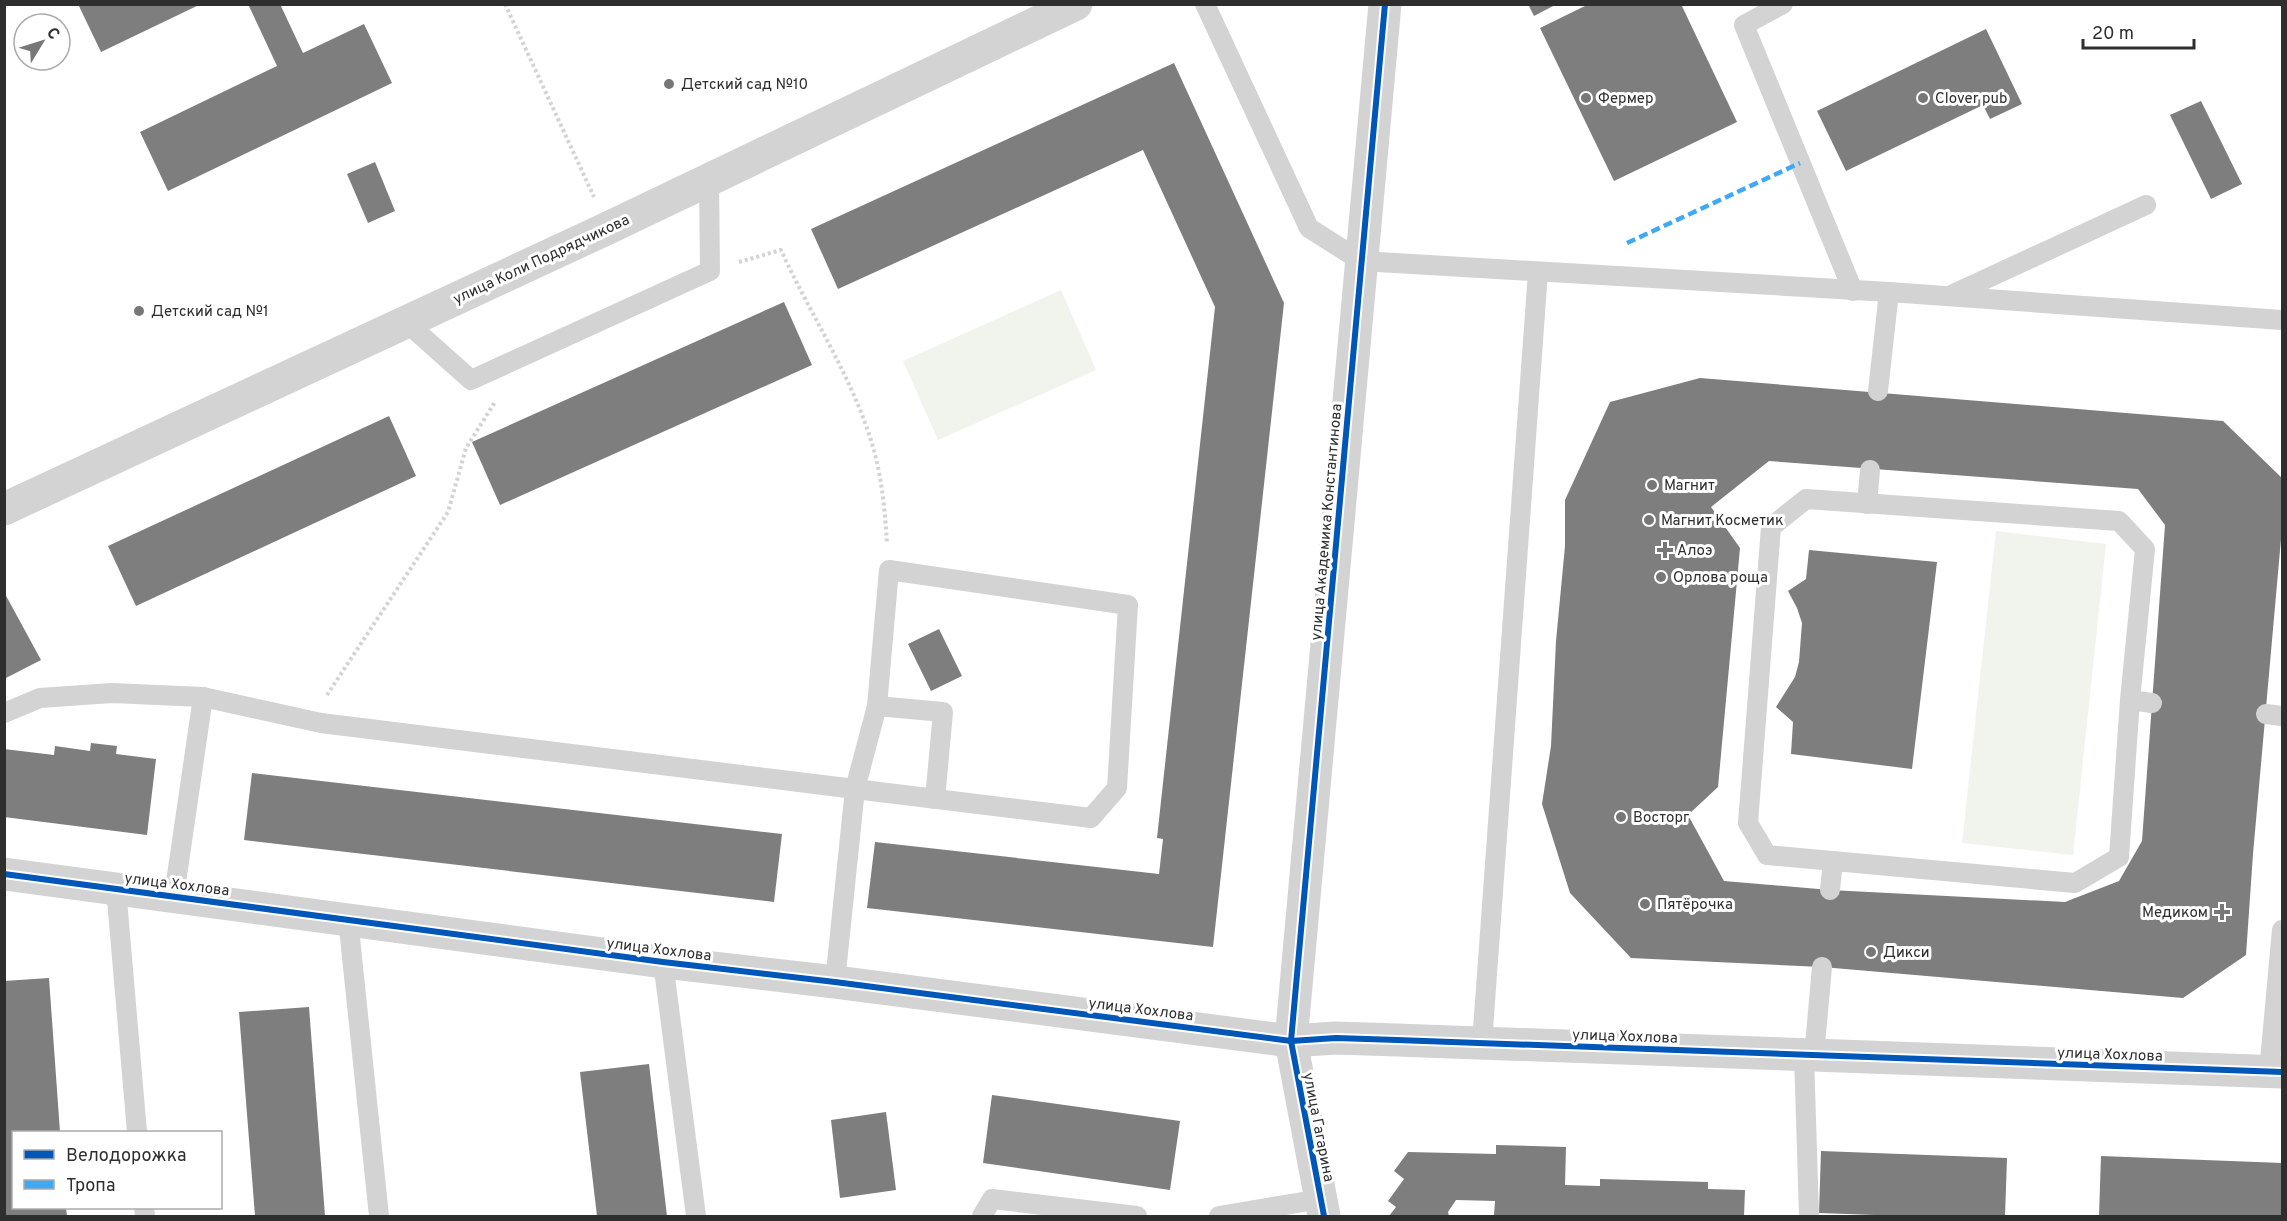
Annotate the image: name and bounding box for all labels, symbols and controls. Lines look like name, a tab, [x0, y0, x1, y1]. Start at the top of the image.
north arrow	[12, 12, 72, 72]
scale bar	[2083, 12, 2194, 50]
text: 20 m	[2092, 23, 2134, 46]
text: С	[41, 24, 63, 44]
place label: Детский сад №10	[681, 76, 808, 95]
marker: Детский сад №10	[662, 77, 676, 91]
place label: Фермер	[1598, 90, 1653, 109]
place label: Clover pub	[1935, 90, 2007, 109]
marker: Фермер	[1579, 91, 1593, 105]
marker: Clover pub	[1916, 91, 1930, 105]
street label: улица Коли Подрядчикова	[450, 211, 633, 310]
place label: Детский сад №1	[151, 303, 269, 322]
marker: Детский сад №1	[132, 304, 146, 318]
street label: улица Академика Константинова	[1308, 403, 1347, 642]
place label: Магнит	[1664, 477, 1715, 496]
marker: Магнит	[1645, 478, 1659, 492]
place label: Магнит Косметик	[1661, 512, 1783, 531]
marker: Магнит Косметик	[1642, 513, 1656, 527]
place label: Алоэ	[1677, 542, 1712, 561]
marker: Алоэ	[1658, 543, 1672, 557]
place label: Орлова роща	[1673, 569, 1768, 588]
marker: Орлова роща	[1654, 570, 1668, 584]
place label: Восторг	[1633, 809, 1689, 828]
marker: Восторг	[1614, 810, 1628, 824]
street label: улица Хохлова	[123, 870, 230, 901]
place label: Пятёрочка	[1657, 896, 1733, 915]
marker: Пятёрочка	[1638, 897, 1652, 911]
marker: Медиком	[2213, 903, 2231, 921]
place label: Медиком	[2142, 904, 2208, 923]
street label: улица Хохлова	[605, 935, 712, 966]
place label: Дикси	[1883, 944, 1930, 963]
marker: Дикси	[1864, 945, 1878, 959]
street label: улица Хохлова	[1087, 995, 1194, 1026]
street label: улица Хохлова	[1572, 1026, 1678, 1049]
street label: улица Хохлова	[2057, 1044, 2163, 1067]
street label: улица Гагарина	[1298, 1071, 1337, 1184]
legend	[12, 1131, 222, 1209]
text: Велодорожка	[66, 1145, 186, 1168]
text: Тропа	[66, 1175, 115, 1198]

